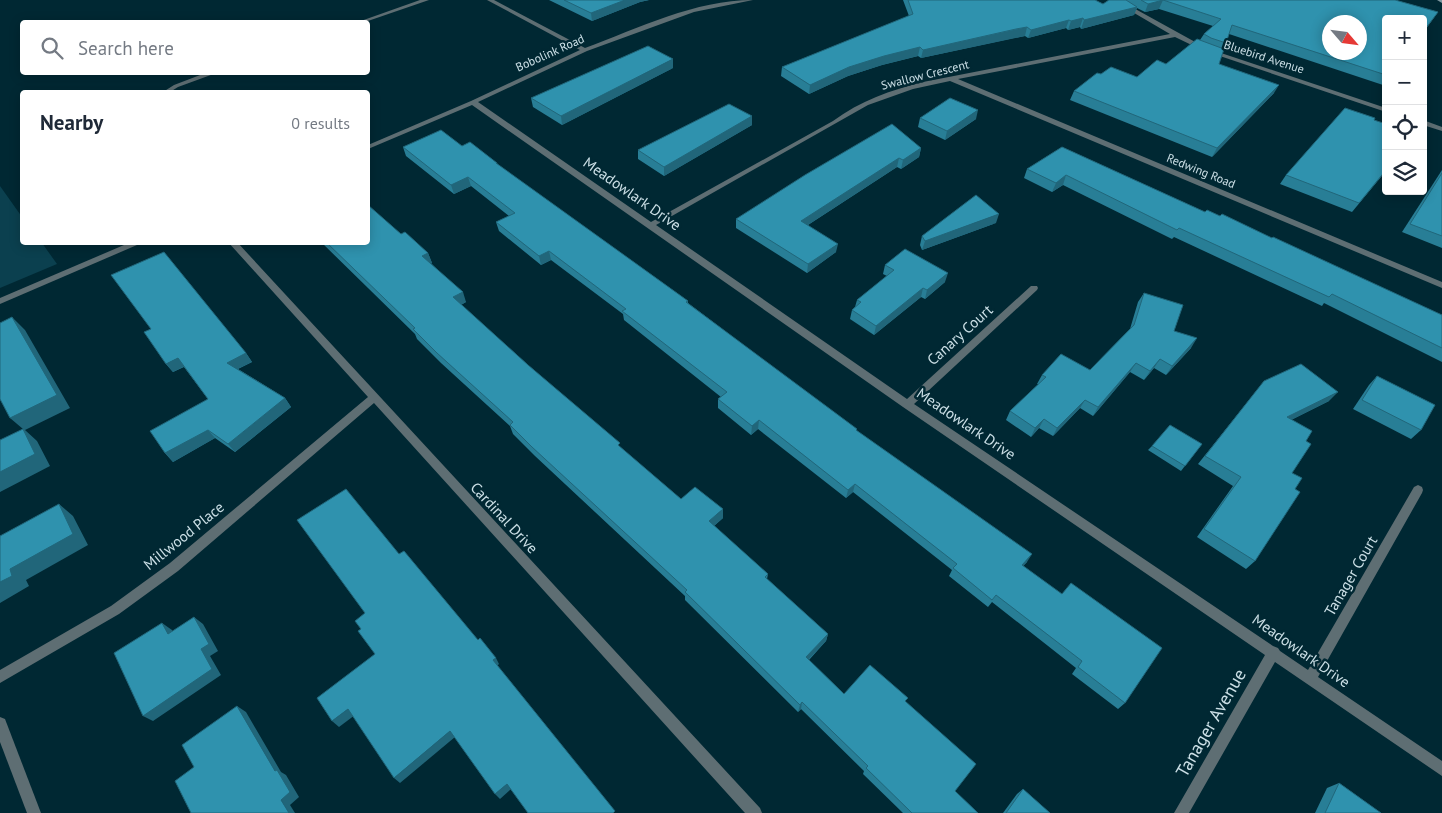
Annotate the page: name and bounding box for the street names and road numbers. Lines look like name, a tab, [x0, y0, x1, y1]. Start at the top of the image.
street label: Bobolink Road	[513, 31, 586, 74]
street label: Bluebird Avenue	[1222, 36, 1306, 77]
street label: Swallow Crescent	[879, 56, 970, 93]
street label: Redwing Road	[1165, 150, 1238, 191]
street label: Meadowlark Drive	[580, 153, 685, 234]
street label: Canary Court	[923, 300, 996, 369]
street label: Meadowlark Drive	[913, 384, 1019, 464]
street label: Cardinal Drive	[467, 478, 542, 557]
street label: Millwood Place	[140, 497, 228, 574]
street label: Tanager Court	[1320, 532, 1381, 619]
street label: Meadowlark Drive	[1249, 610, 1354, 691]
street label: Tanager Avenue	[1170, 665, 1251, 781]

